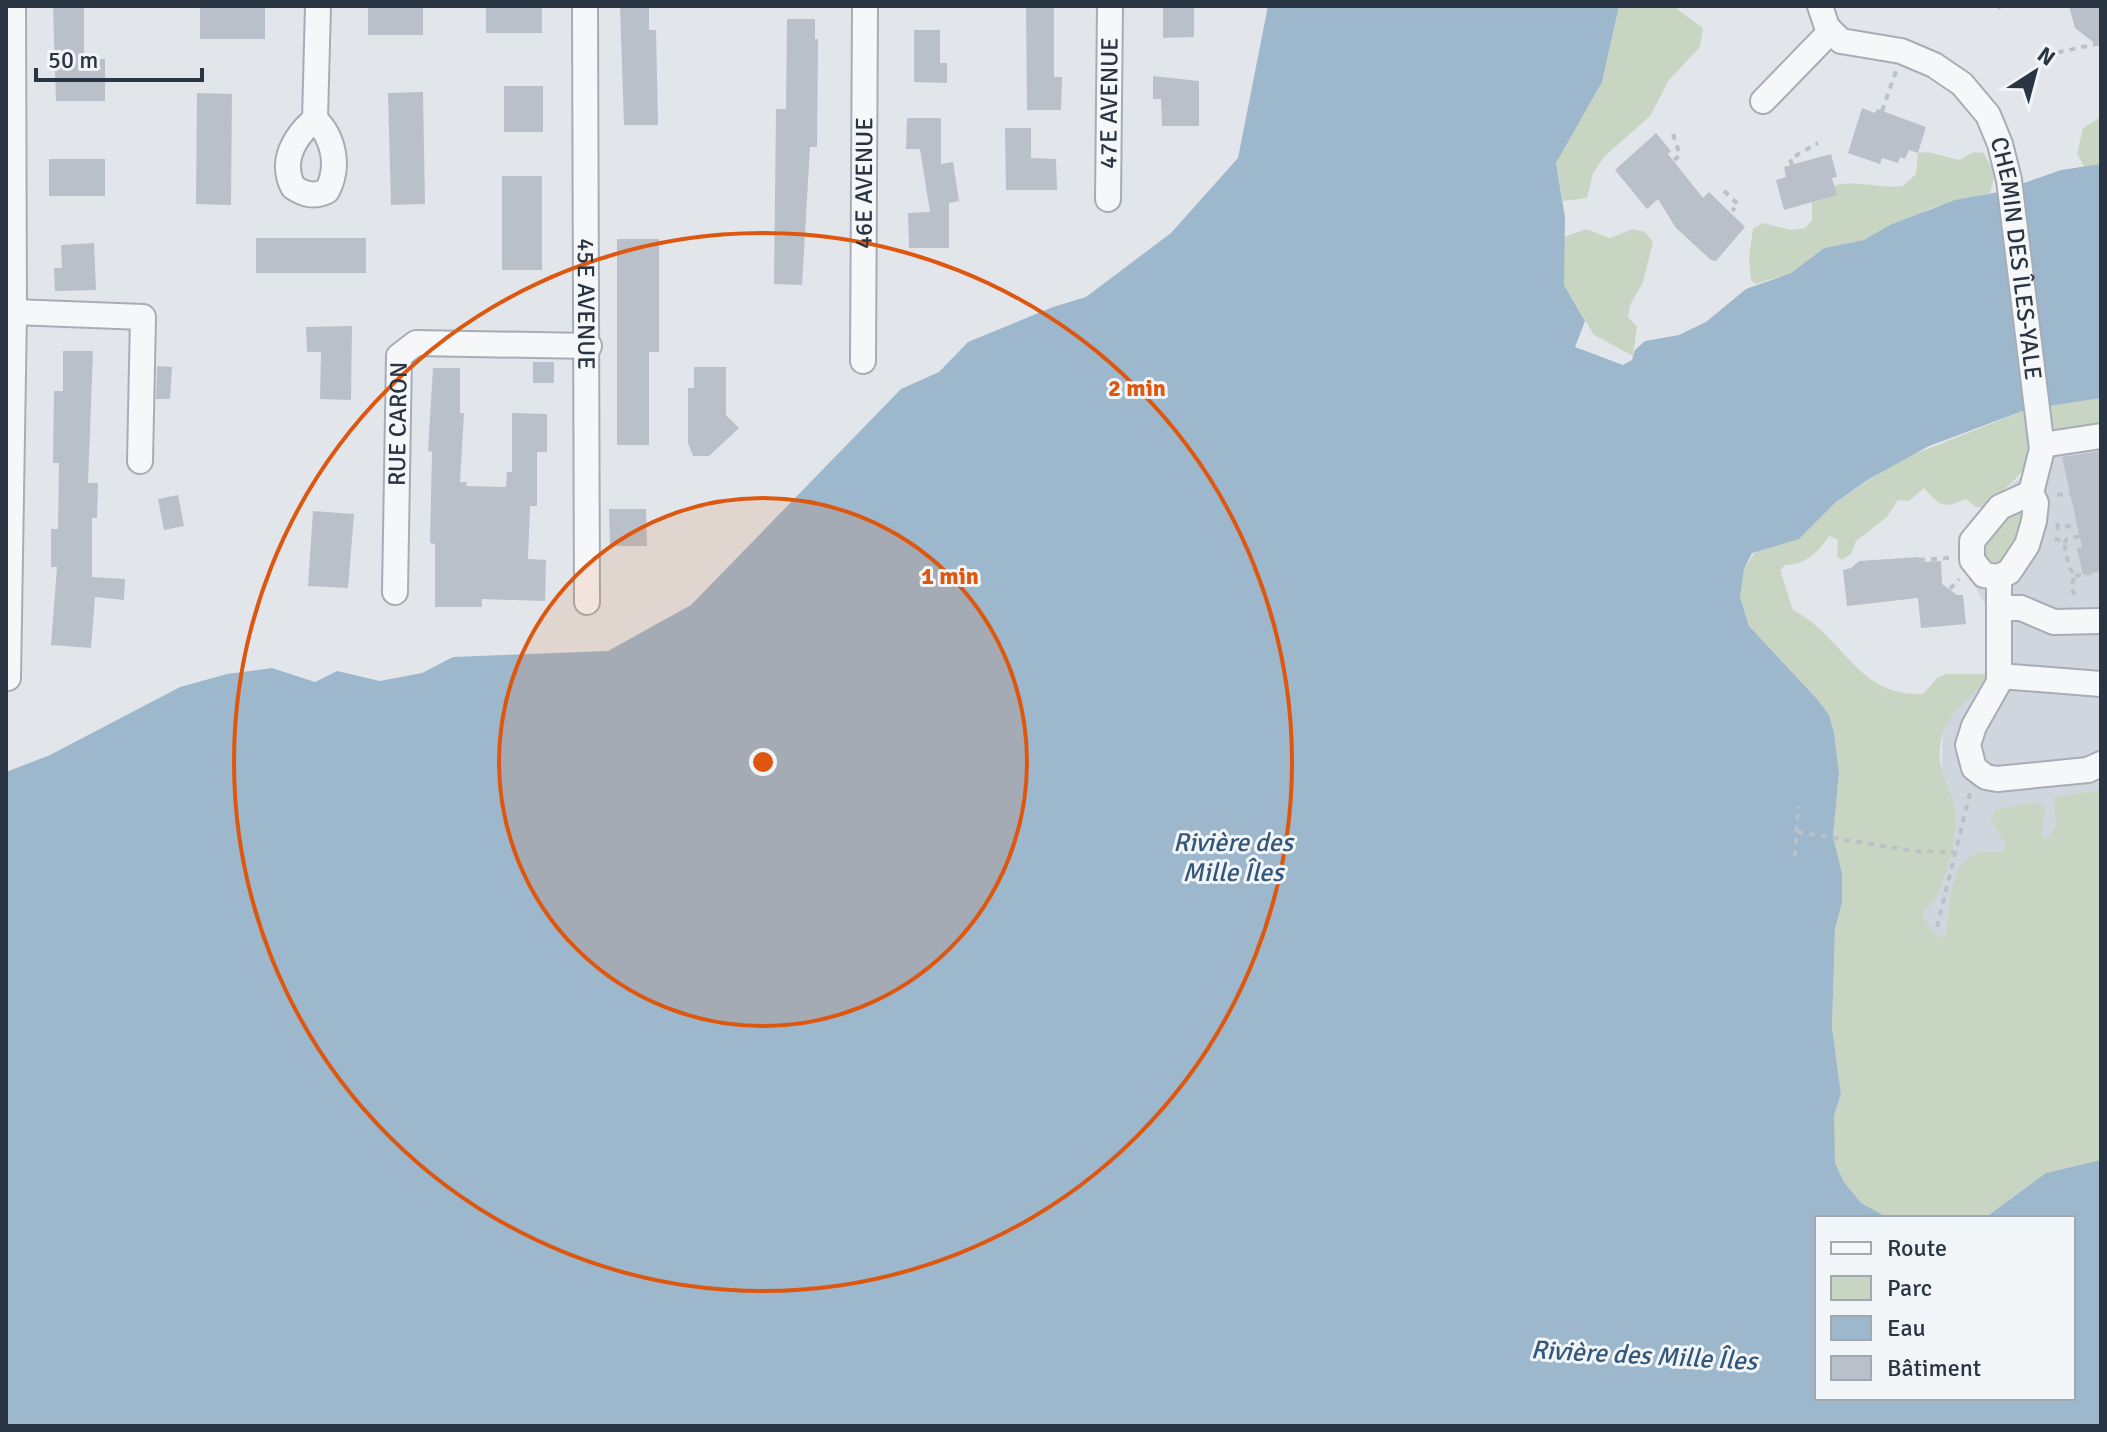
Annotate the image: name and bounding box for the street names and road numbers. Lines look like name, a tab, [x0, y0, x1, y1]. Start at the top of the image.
street label: 47E AVENUE	[1093, 37, 1125, 169]
street label: 46E AVENUE	[849, 117, 879, 249]
street label: CHEMIN DES ÎLES-YALE	[1984, 134, 2048, 382]
street label: 45E AVENUE	[571, 238, 601, 370]
street label: RUE CARON	[382, 362, 414, 486]

